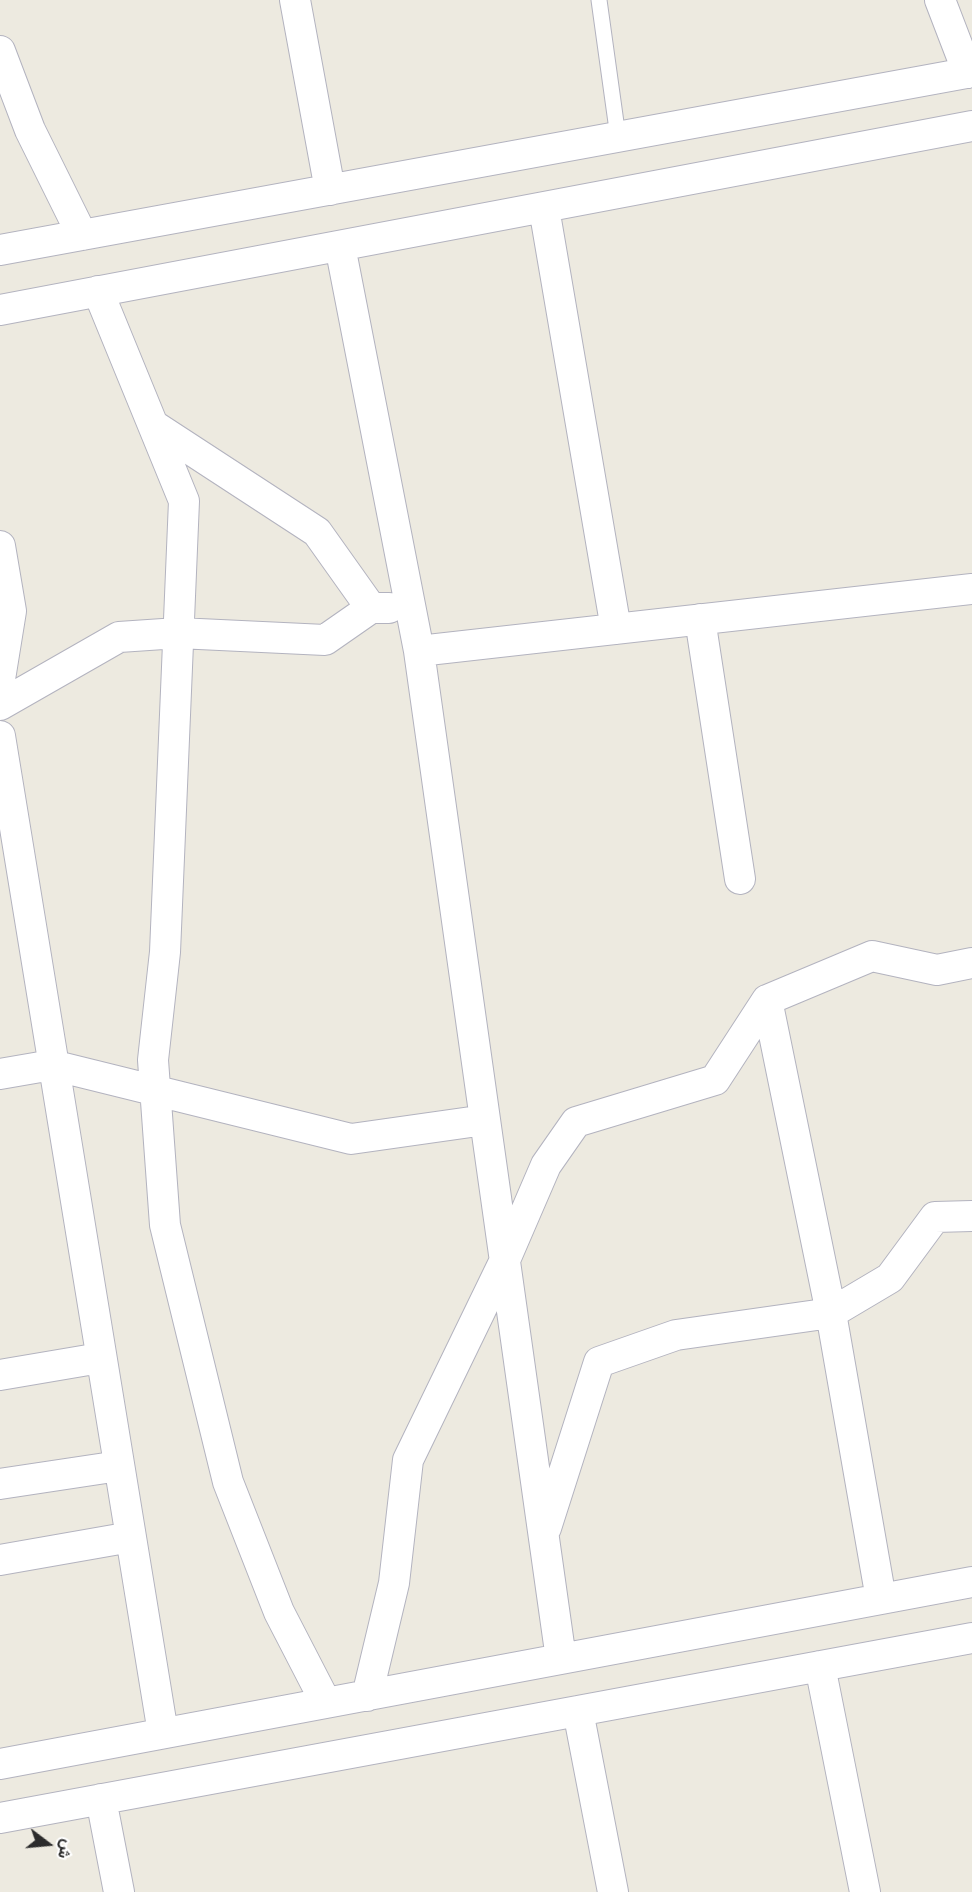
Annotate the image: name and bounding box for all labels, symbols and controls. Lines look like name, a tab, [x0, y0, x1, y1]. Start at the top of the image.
north arrow	[18, 1814, 78, 1874]
text: ش	[55, 1838, 77, 1861]

